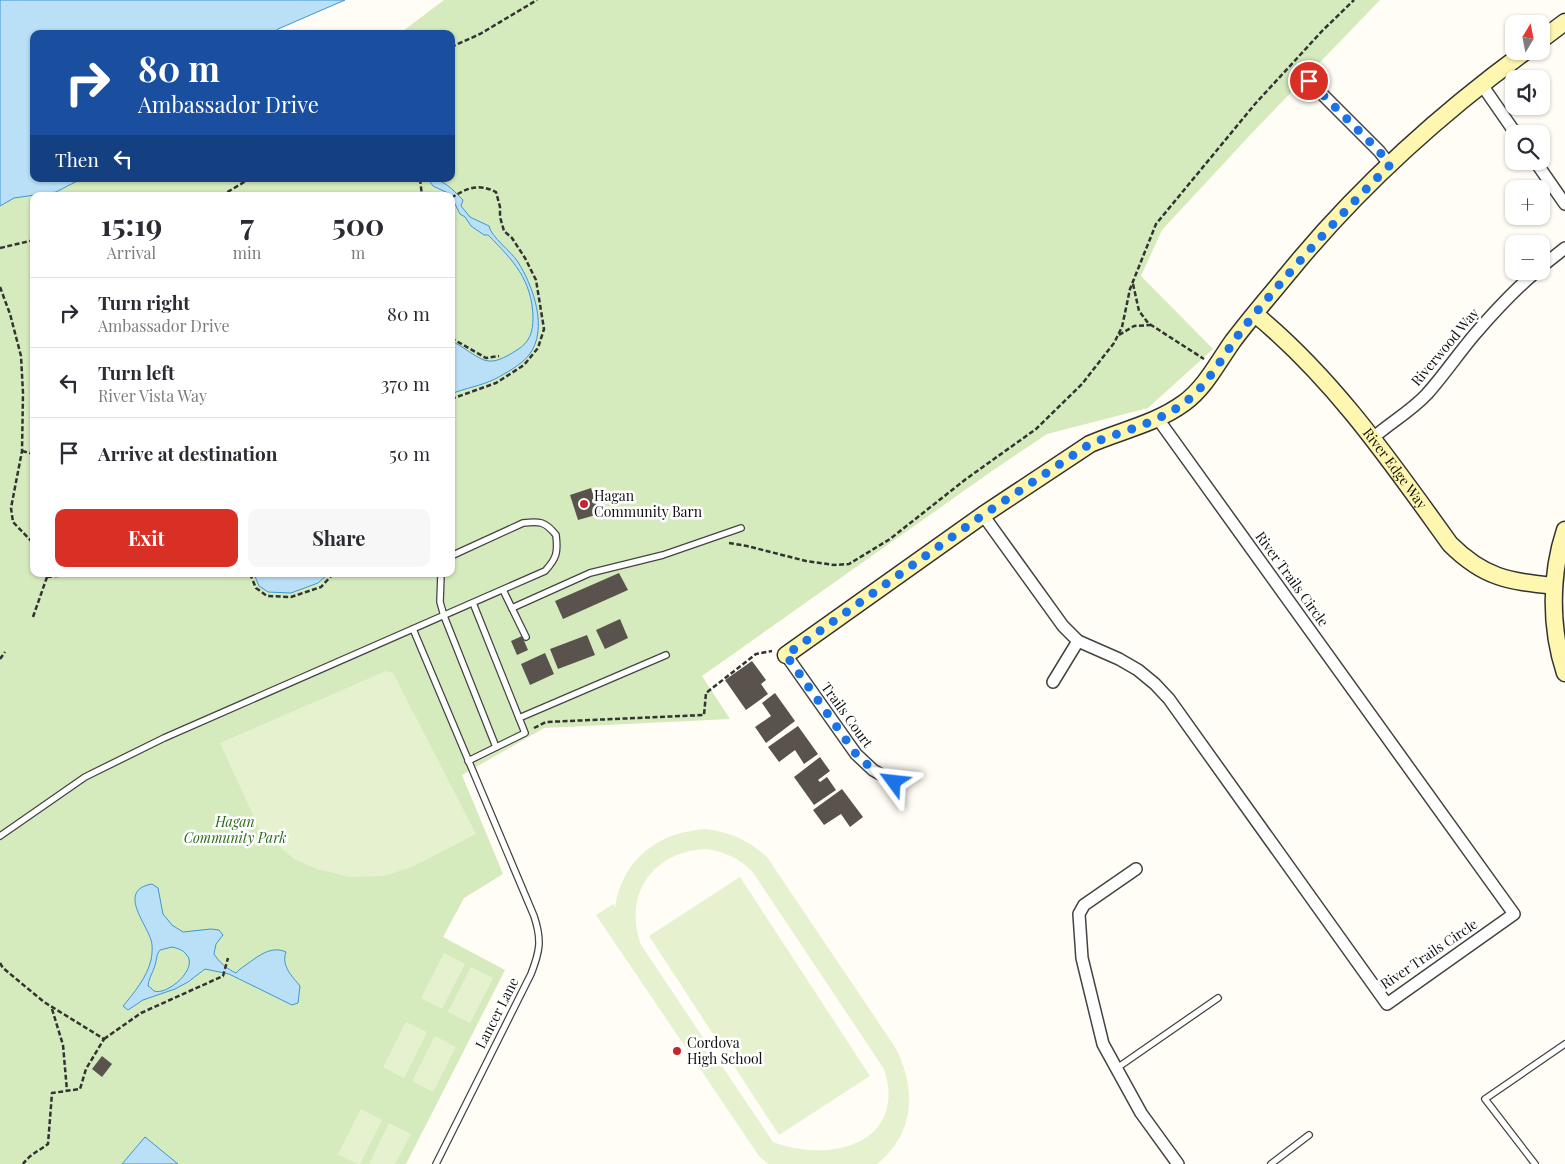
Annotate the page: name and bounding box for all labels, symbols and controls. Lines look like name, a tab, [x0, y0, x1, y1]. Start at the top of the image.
north arrow	[1505, 15, 1550, 60]
map controls	[1505, 15, 1550, 280]
text: 80 m	[138, 44, 220, 91]
icon: right	[55, 50, 120, 115]
pin	[1288, 60, 1330, 102]
icon: arrive	[1295, 67, 1323, 95]
button: sound	[1505, 70, 1550, 115]
text: Ambassador Drive	[138, 89, 319, 119]
button: search	[1505, 125, 1550, 170]
icon: left	[109, 145, 137, 173]
text: Then	[55, 146, 99, 172]
button: +	[1505, 180, 1550, 225]
text: 15:19	[101, 204, 162, 244]
text: 7	[240, 204, 254, 244]
text: 500	[332, 204, 384, 244]
button: −	[1505, 235, 1550, 280]
text: Arrival	[107, 242, 156, 263]
text: min	[233, 242, 261, 263]
text: m	[351, 242, 365, 263]
text: Turn right	[98, 289, 190, 315]
icon: right	[55, 299, 83, 327]
text: 80 m	[387, 300, 430, 326]
street label: Riverwood Way	[1406, 304, 1483, 390]
text: Ambassador Drive	[98, 315, 230, 336]
text: Turn left	[98, 359, 175, 385]
icon: left	[55, 369, 83, 397]
text: 370 m	[381, 370, 430, 396]
text: River Vista Way	[98, 385, 207, 406]
street label: River Edge Way	[1359, 424, 1432, 513]
icon: arrive	[55, 439, 83, 467]
text: Arrive at destination	[98, 440, 278, 466]
text: 50 m	[389, 440, 430, 466]
place label: Hagan Community Barn	[594, 486, 703, 521]
marker: Hagan Community Barn	[578, 498, 590, 510]
button: Exit	[55, 509, 238, 567]
button: Share	[248, 509, 430, 567]
street label: River Trails Circle	[1251, 527, 1333, 630]
street label: Trails Court	[817, 678, 878, 752]
position arrow	[867, 755, 919, 807]
park label: Hagan Community Park	[184, 812, 286, 847]
street label: River Trails Circle	[1376, 914, 1481, 993]
street label: Lancer Lane	[470, 974, 523, 1052]
place label: Cordova High School	[687, 1033, 763, 1068]
marker: Cordova High School	[671, 1045, 683, 1057]

